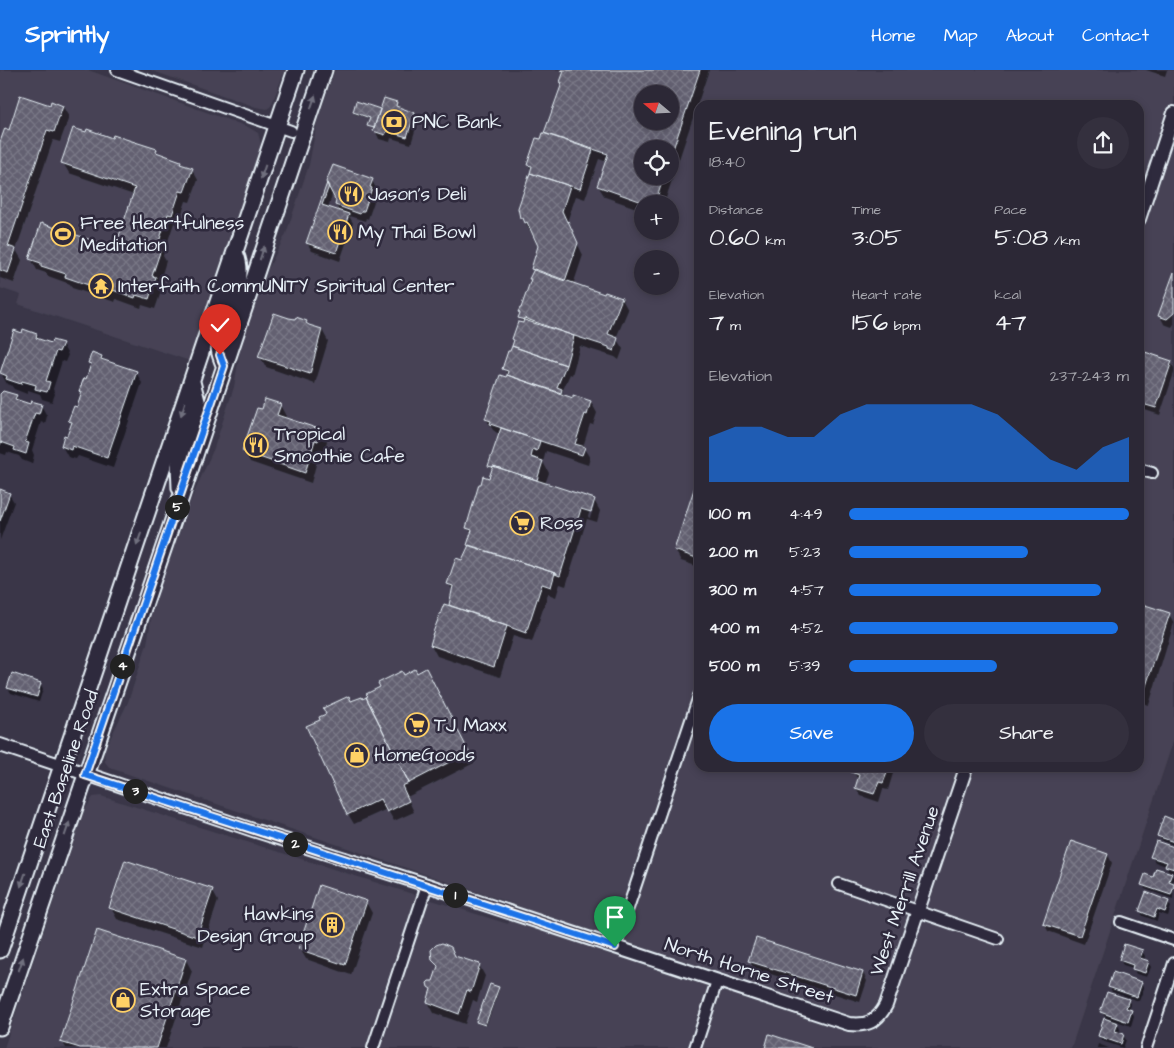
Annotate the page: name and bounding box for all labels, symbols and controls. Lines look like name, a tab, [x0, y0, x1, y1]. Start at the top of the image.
text: Sprintly	[25, 18, 109, 52]
text: Home	[871, 23, 916, 48]
text: Map	[944, 23, 978, 48]
text: About	[1006, 23, 1054, 48]
text: Contact	[1082, 23, 1149, 48]
north arrow	[634, 85, 679, 130]
map controls	[634, 85, 679, 295]
one-way arrow	[309, 94, 317, 109]
bank icon: PNC Bank	[381, 109, 407, 135]
place label: PNC Bank	[412, 109, 502, 136]
text: Evening run	[709, 112, 857, 151]
button: share	[1077, 117, 1129, 169]
button: locate	[634, 140, 679, 185]
text: 18:40	[709, 151, 745, 173]
one-way arrow	[258, 165, 266, 180]
restaurant icon: Jason's Deli	[338, 181, 364, 207]
place label: Jason's Deli	[368, 181, 466, 208]
button: +	[634, 195, 679, 240]
text: Distance	[709, 200, 763, 220]
text: Time	[852, 200, 881, 220]
text: Pace	[994, 200, 1027, 220]
place label: Free Heartfulness Meditation	[80, 210, 244, 259]
restaurant icon: My Thai Bowl	[327, 219, 353, 245]
place label: My Thai Bowl	[358, 219, 476, 247]
text: 0.60	[709, 220, 760, 255]
text: 3:05	[852, 220, 902, 255]
text: 5:08	[994, 220, 1048, 255]
sports icon: Free Heartfulness Meditation	[50, 221, 76, 247]
text: km	[760, 231, 785, 251]
text: /km	[1048, 231, 1080, 251]
one-way arrow	[259, 245, 266, 260]
button: −	[634, 250, 679, 295]
temple icon: Interfaith CommUNITY Spiritual Center	[88, 273, 114, 299]
place label: Interfaith CommUNITY Spiritual Center	[118, 273, 455, 300]
text: Elevation	[709, 285, 764, 305]
text: Heart rate	[852, 285, 922, 305]
text: kcal	[994, 285, 1021, 305]
pin	[199, 304, 241, 355]
text: 7	[709, 305, 724, 340]
text: 156	[852, 305, 888, 340]
text: 47	[994, 305, 1027, 340]
icon: check	[206, 311, 234, 339]
text: m	[724, 316, 741, 336]
text: bpm	[888, 316, 920, 336]
text: Elevation	[709, 365, 772, 387]
text: 237–243 m	[1050, 365, 1129, 387]
one-way arrow	[178, 401, 186, 416]
place label: Tropical Smoothie Cafe	[274, 421, 405, 470]
restaurant icon: Tropical Smoothie Cafe	[243, 432, 269, 458]
pin: 5	[164, 494, 190, 520]
text: 5	[173, 497, 182, 517]
text: 100 m	[709, 503, 750, 525]
text: 4:49	[789, 503, 823, 525]
supermarket icon: Ross	[509, 510, 535, 536]
place label: Ross	[540, 510, 583, 537]
one-way arrow	[134, 532, 142, 547]
text: 200 m	[709, 541, 757, 563]
text: 5:23	[789, 541, 820, 563]
text: 300 m	[709, 579, 756, 601]
text: 4:57	[789, 579, 824, 601]
text: 400 m	[709, 617, 759, 639]
text: 4:52	[789, 617, 823, 639]
pin: 4	[110, 654, 134, 678]
text: 500 m	[709, 655, 759, 677]
text: 5:39	[789, 655, 820, 677]
text: 4	[118, 656, 127, 676]
street label: East Baseline Road	[26, 686, 106, 852]
button: Save	[709, 704, 914, 762]
button: Share	[924, 704, 1129, 762]
supermarket icon: TJ Maxx	[404, 712, 430, 738]
place label: TJ Maxx	[434, 712, 507, 739]
shop icon: HomeGoods	[344, 742, 370, 768]
place label: HomeGoods	[374, 742, 475, 769]
pin: 3	[122, 778, 148, 804]
text: 3	[132, 781, 139, 801]
street label: West Merrill Avenue	[863, 802, 947, 980]
one-way arrow	[63, 821, 71, 836]
pin: 2	[282, 832, 308, 856]
text: 2	[291, 834, 300, 854]
one-way arrow	[19, 873, 27, 888]
pin: 1	[442, 882, 468, 908]
text: 1	[455, 885, 456, 905]
pin	[594, 896, 636, 947]
place label: Hawkins Design Group	[198, 901, 314, 951]
icon: arrive	[601, 903, 629, 931]
building icon: Hawkins Design Group	[319, 912, 345, 938]
street label: North Horne Street	[661, 931, 837, 1011]
one-way arrow	[17, 956, 25, 971]
place label: Extra Space Storage	[140, 976, 250, 1026]
shop icon: Extra Space Storage	[110, 987, 136, 1013]

